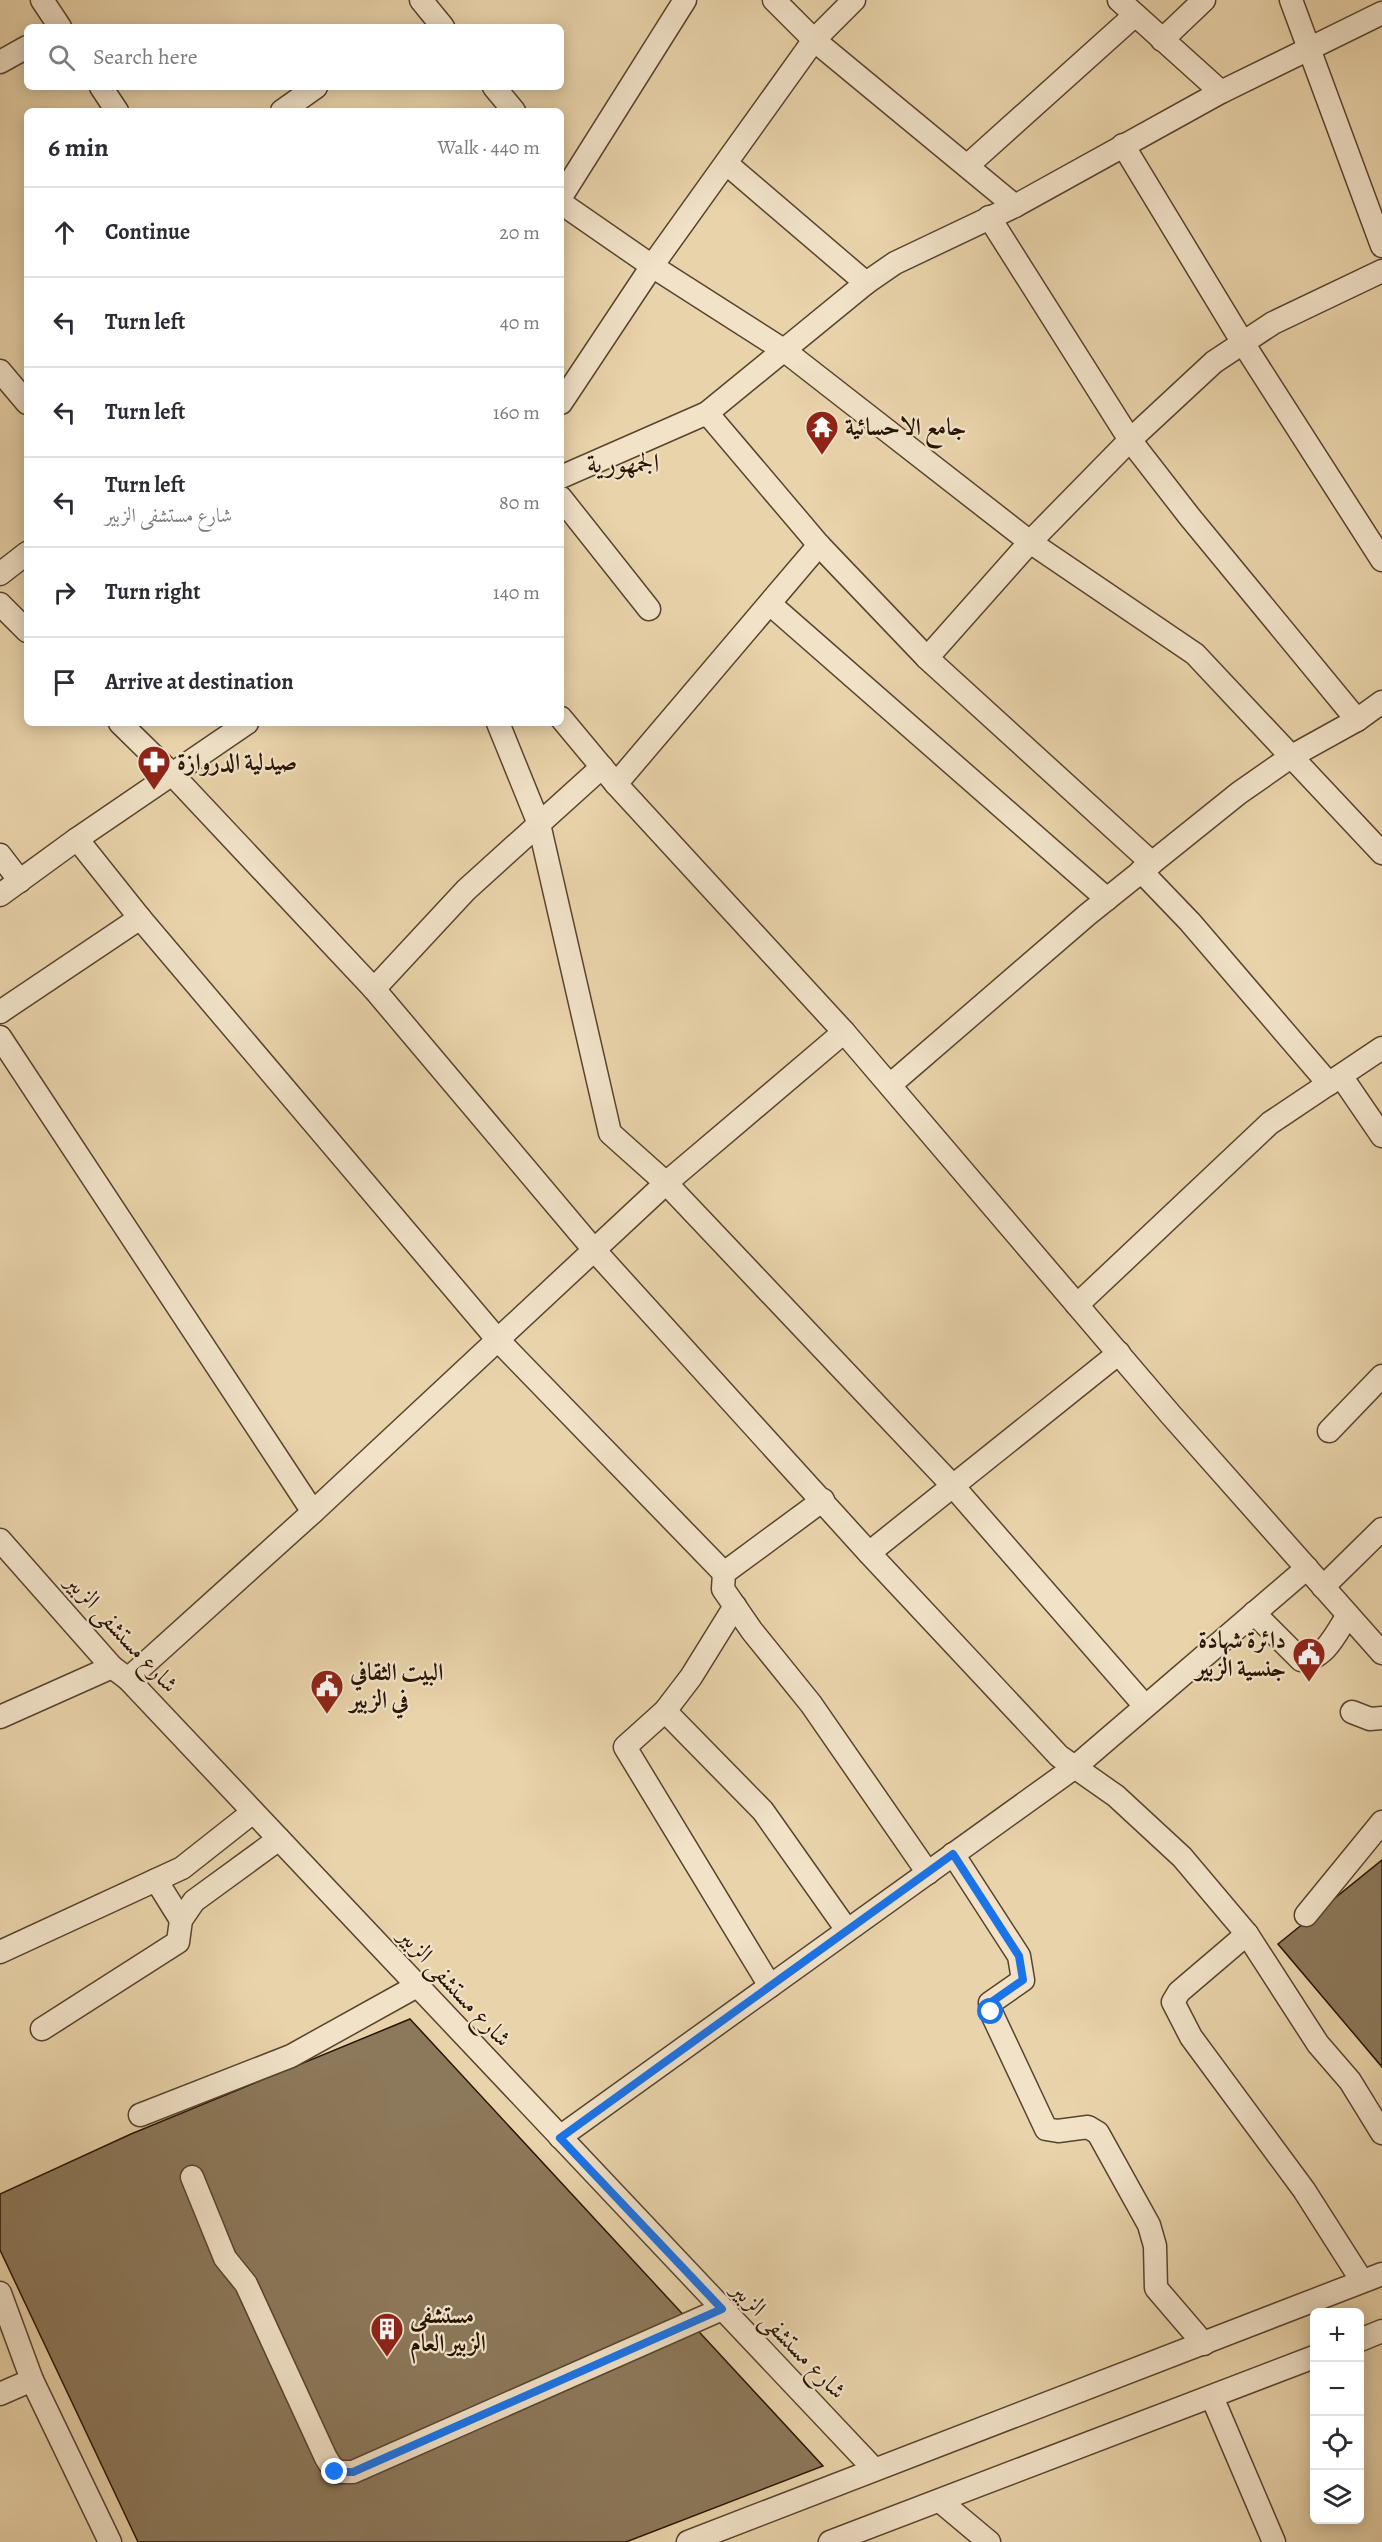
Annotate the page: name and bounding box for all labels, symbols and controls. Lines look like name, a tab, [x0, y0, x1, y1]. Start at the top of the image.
search box	[24, 24, 564, 90]
icon: search	[45, 41, 78, 74]
text: Search here	[93, 42, 198, 72]
text: 6 min	[48, 130, 109, 165]
text: Walk · 440 m	[438, 134, 540, 161]
icon: ahead	[48, 216, 81, 249]
text: Continue	[105, 217, 190, 247]
text: 20 m	[499, 219, 540, 246]
icon: left	[48, 306, 81, 339]
text: Turn left	[105, 307, 185, 337]
text: 40 m	[500, 309, 540, 336]
icon: left	[48, 396, 81, 429]
text: Turn left	[105, 397, 185, 427]
text: 160 m	[493, 399, 540, 426]
temple icon: جامع الاحسائية	[804, 409, 840, 456]
place label: جامع الاحسائية	[845, 411, 966, 449]
district label: الجمهورية	[587, 445, 659, 481]
text: Turn left	[105, 470, 185, 500]
icon: left	[48, 486, 81, 519]
text: 80 m	[499, 489, 540, 516]
text: شارع مستشفى الزبير	[105, 502, 232, 529]
icon: right	[48, 576, 81, 609]
text: Turn right	[105, 577, 201, 607]
text: 140 m	[493, 579, 540, 606]
icon: arrive	[48, 666, 81, 699]
text: Arrive at destination	[105, 667, 294, 697]
pharmacy icon: صيدلية الدروازة	[136, 744, 172, 791]
place label: صيدلية الدروازة	[177, 746, 297, 778]
street label: شارع مستشفى الزبير	[53, 1564, 186, 1702]
place label: دائرة شهادة جنسية الزبير	[1193, 1624, 1286, 1684]
public building icon: دائرة شهادة جنسية الزبير	[1291, 1636, 1327, 1683]
place label: البيت الثقافي في الزبير	[347, 1656, 443, 1719]
public building icon: البيت الثقافي في الزبير	[309, 1668, 345, 1715]
street label: شارع مستشفى الزبير	[386, 1918, 519, 2056]
route start	[977, 1998, 1003, 2024]
street label: شارع مستشفى الزبير	[720, 2272, 853, 2409]
place label: مستشفى الزبير العام	[409, 2299, 486, 2364]
map controls	[1310, 2308, 1364, 2524]
button: +	[1310, 2308, 1364, 2362]
building icon: مستشفى الزبير العام	[369, 2311, 405, 2358]
button: −	[1310, 2362, 1364, 2416]
button: locate	[1310, 2416, 1364, 2470]
route end	[321, 2458, 347, 2484]
button: layers	[1310, 2470, 1364, 2524]

